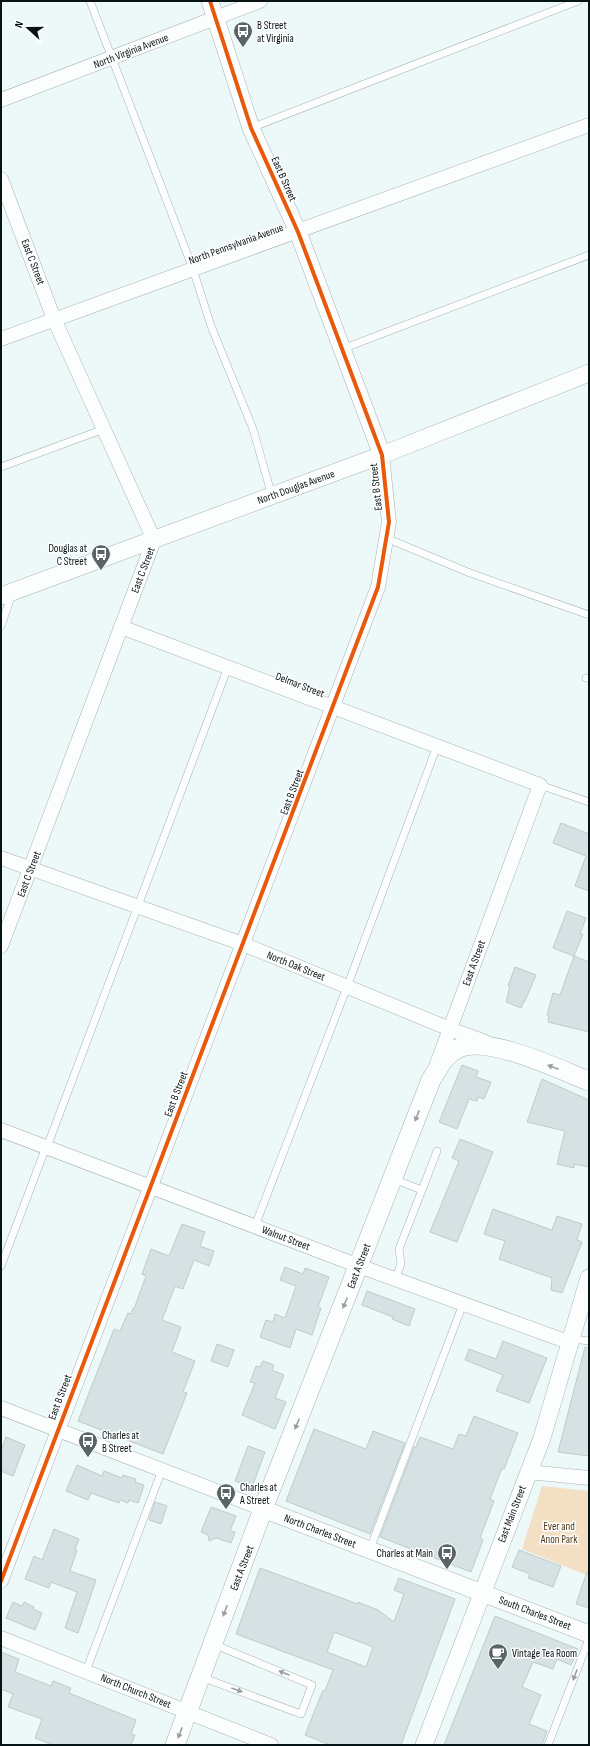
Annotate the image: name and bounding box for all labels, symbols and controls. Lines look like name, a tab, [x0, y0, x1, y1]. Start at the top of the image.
north arrow	[8, 8, 48, 48]
text: N	[12, 19, 26, 30]
place label: B Street at Virginia	[257, 19, 294, 45]
bus stop icon: B Street at Virginia	[232, 20, 254, 48]
street label: North Virginia Avenue	[92, 31, 170, 71]
street label: East B Street	[268, 155, 300, 204]
street label: North Pennsylvania Avenue	[187, 221, 285, 267]
street label: East C Street	[18, 237, 48, 287]
street label: East B Street	[367, 462, 385, 511]
street label: North Douglas Avenue	[256, 467, 336, 507]
place label: Douglas at C Street	[48, 542, 88, 568]
bus stop icon: Douglas at C Street	[90, 543, 112, 571]
street label: East C Street	[128, 545, 158, 595]
street label: Delmar Street	[274, 670, 327, 700]
street label: East B Street	[277, 767, 307, 817]
street label: East C Street	[14, 849, 44, 899]
street label: East A Street	[460, 938, 488, 987]
street label: North Oak Street	[265, 948, 328, 984]
one-way arrow	[546, 1064, 558, 1070]
street label: East B Street	[161, 1069, 191, 1119]
one-way arrow	[414, 1111, 420, 1123]
street label: Walnut Street	[260, 1223, 313, 1253]
street label: East A Street	[344, 1241, 374, 1290]
one-way arrow	[341, 1297, 347, 1309]
street label: East B Street	[45, 1372, 75, 1422]
one-way arrow	[294, 1418, 300, 1429]
place label: Charles at B Street	[102, 1429, 140, 1455]
bus stop icon: Charles at B Street	[77, 1430, 99, 1458]
place label: Charles at A Street	[239, 1481, 278, 1507]
bus stop icon: Charles at A Street	[215, 1482, 237, 1510]
street label: East Main Street	[495, 1483, 529, 1544]
street label: North Charles Street	[282, 1511, 358, 1551]
park label: Ever and Anon Park	[540, 1520, 578, 1546]
bus stop icon: Charles at Main	[436, 1542, 458, 1570]
street label: East A Street	[227, 1543, 257, 1592]
place label: Charles at Main	[377, 1547, 433, 1560]
street label: South Charles Street	[497, 1593, 574, 1633]
one-way arrow	[222, 1605, 228, 1617]
cafe icon: Vintage Tea Room	[487, 1642, 509, 1670]
place label: Vintage Tea Room	[512, 1647, 577, 1660]
one-way arrow	[278, 1670, 289, 1676]
one-way arrow	[571, 1670, 577, 1682]
street label: North Church Street	[99, 1671, 174, 1711]
one-way arrow	[231, 1688, 243, 1694]
one-way arrow	[176, 1727, 182, 1739]

